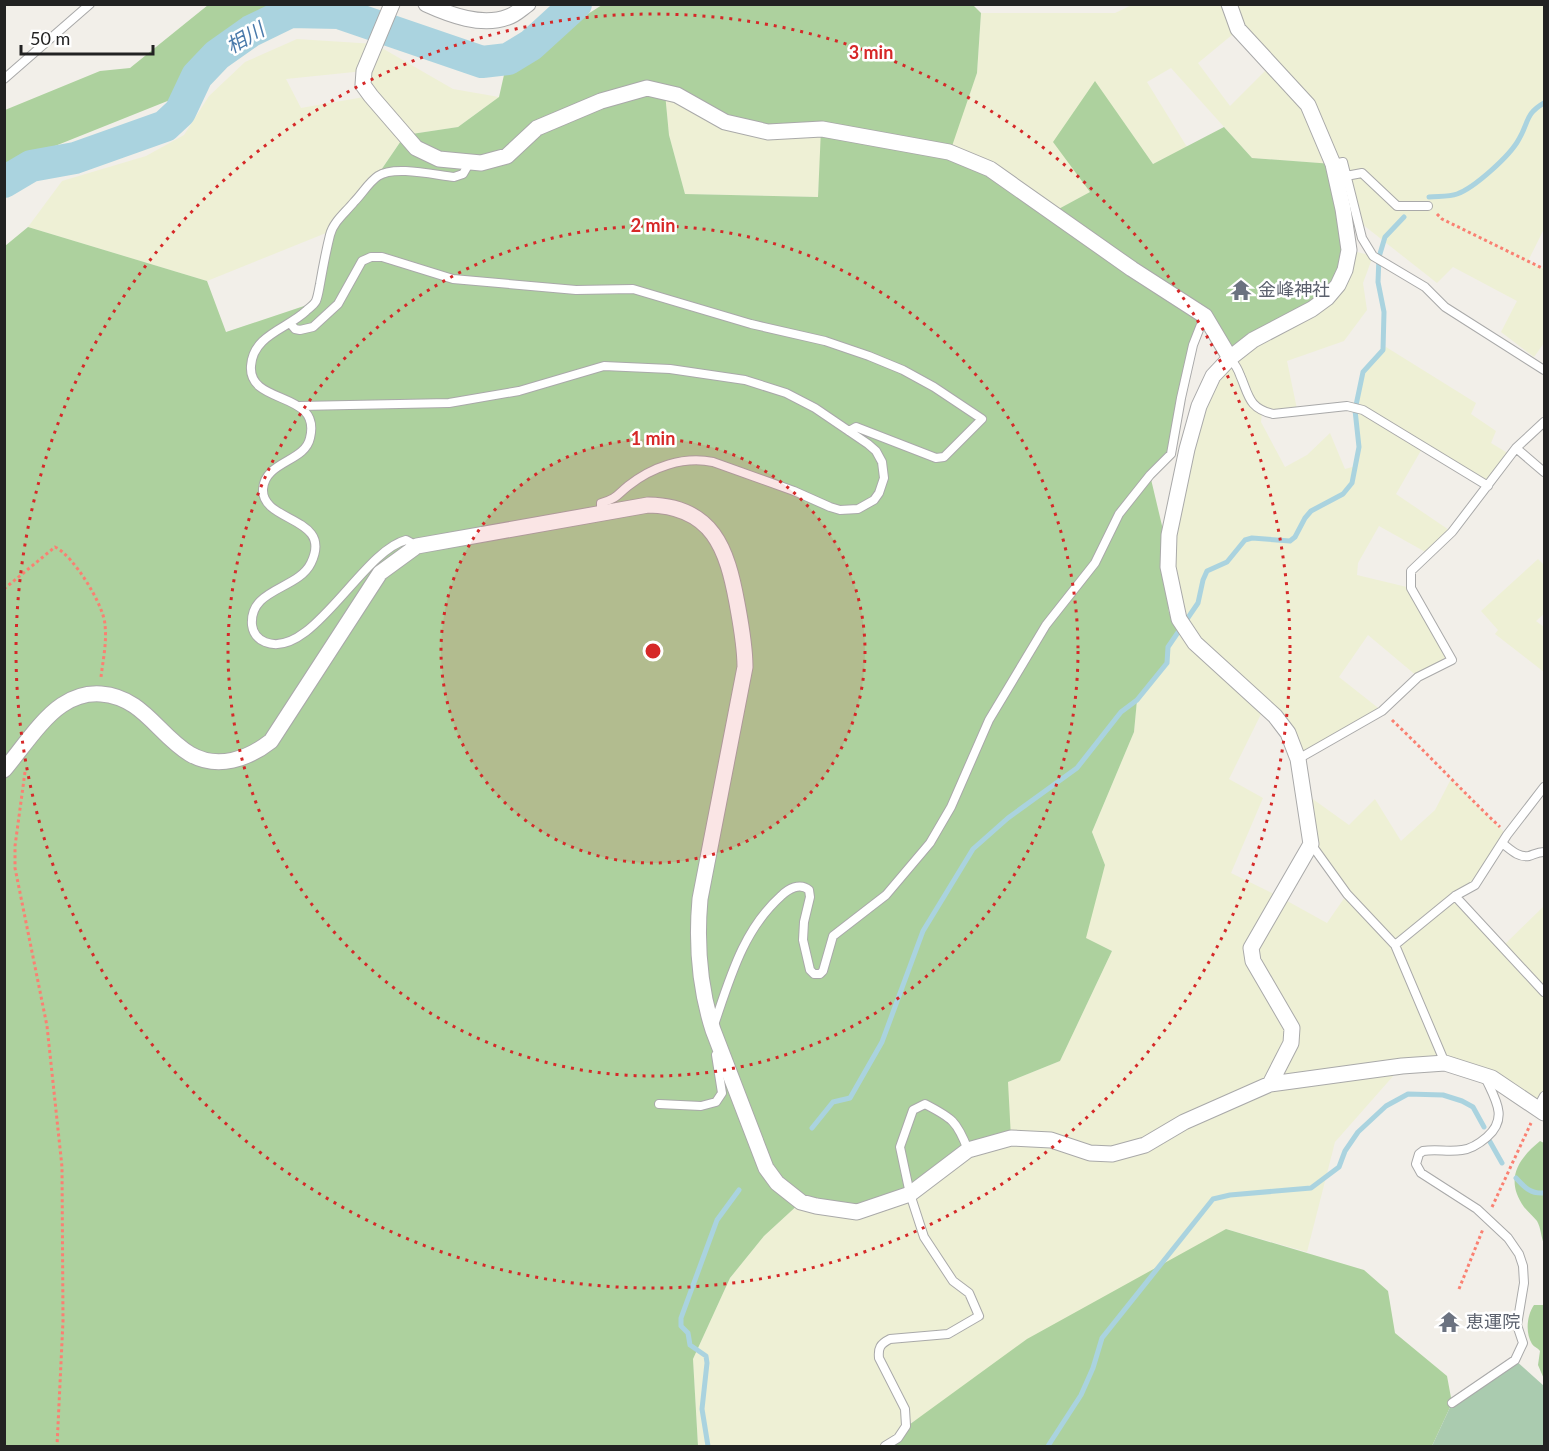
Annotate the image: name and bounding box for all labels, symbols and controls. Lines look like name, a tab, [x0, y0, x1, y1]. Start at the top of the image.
water label: 相川	[221, 16, 270, 58]
scale bar	[21, 18, 153, 56]
text: 50 m	[30, 27, 70, 49]
text: 3 min	[849, 41, 893, 63]
text: 2 min	[631, 214, 675, 236]
temple icon: 金峰神社	[1229, 278, 1253, 302]
place label: 金峰神社	[1258, 278, 1330, 300]
text: 1 min	[631, 427, 675, 449]
centre of rings	[643, 641, 663, 661]
temple icon: 恵運院	[1437, 1310, 1461, 1334]
place label: 恵運院	[1466, 1310, 1520, 1332]

